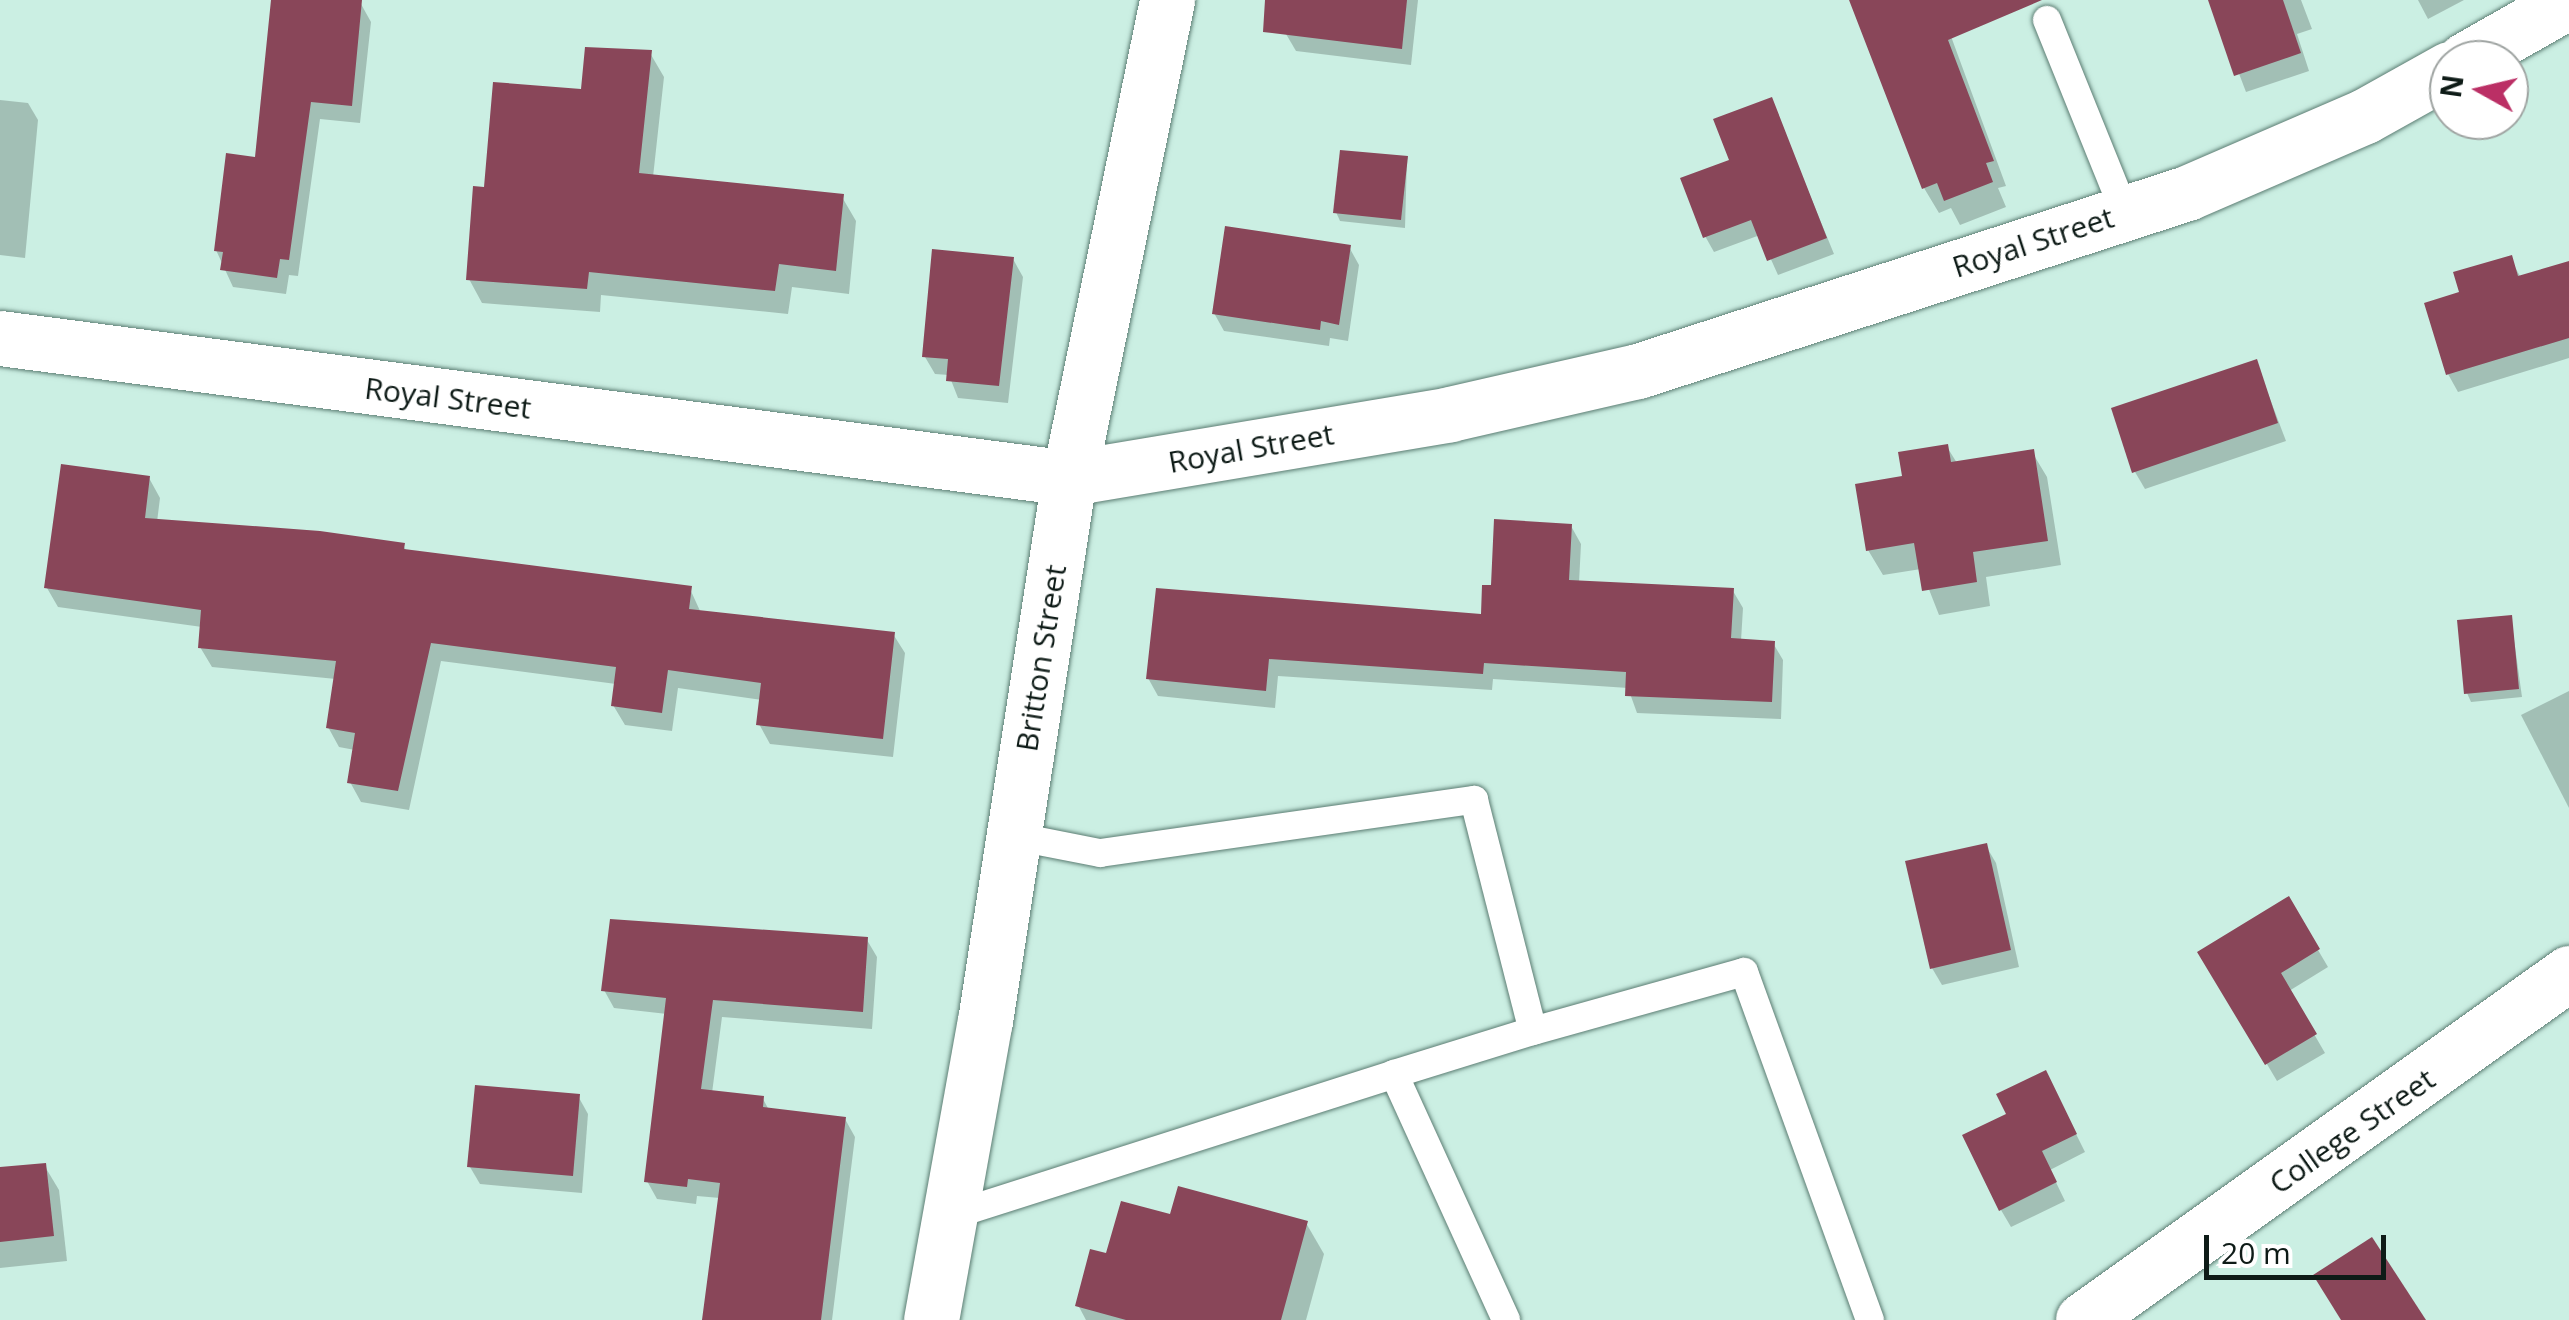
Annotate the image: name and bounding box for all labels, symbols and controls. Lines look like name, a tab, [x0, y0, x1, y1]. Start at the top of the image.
north arrow	[2429, 40, 2529, 140]
text: N	[2431, 72, 2472, 100]
street label: Royal Street	[1948, 199, 2118, 285]
street label: Royal Street	[363, 370, 533, 426]
street label: Royal Street	[1165, 416, 1337, 480]
street label: Britton Street	[1008, 562, 1074, 754]
street label: College Street	[2262, 1061, 2442, 1201]
scale bar	[2209, 1215, 2392, 1277]
text: 20 m	[2221, 1232, 2291, 1273]

